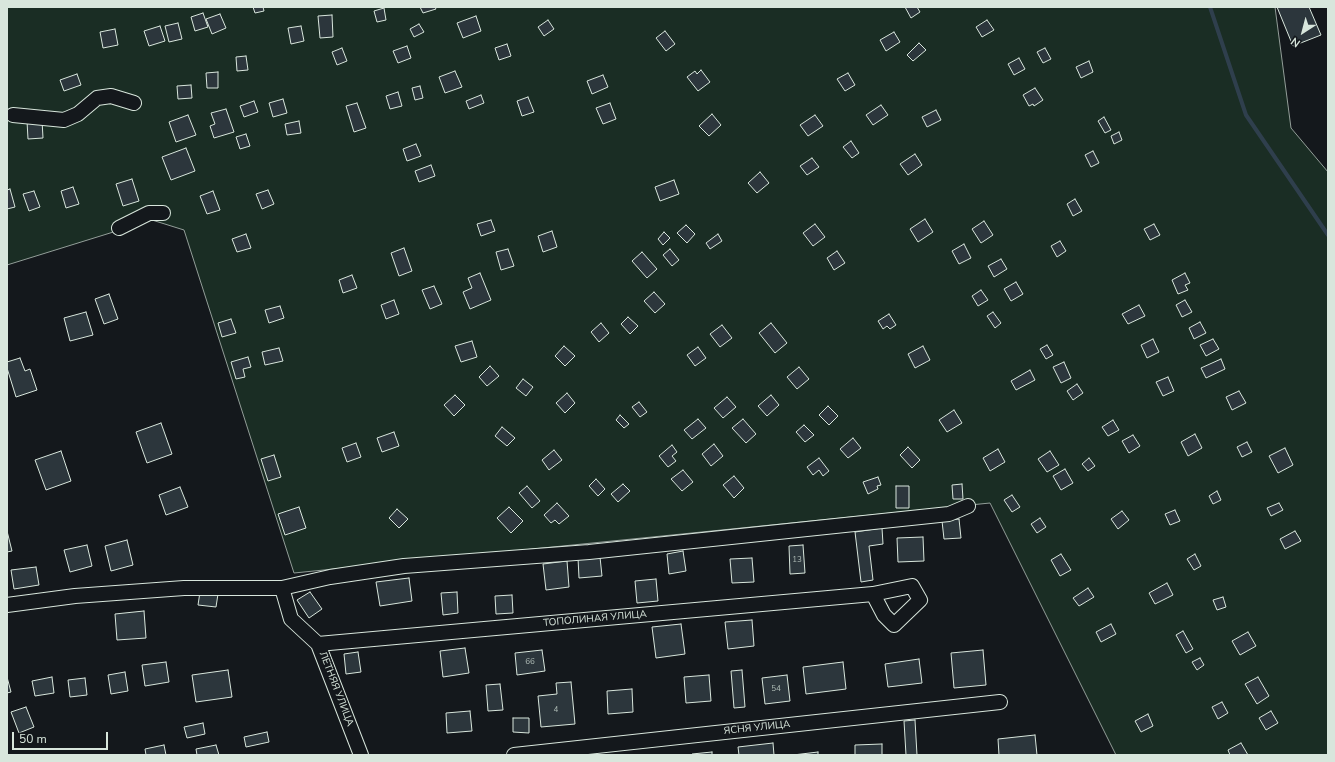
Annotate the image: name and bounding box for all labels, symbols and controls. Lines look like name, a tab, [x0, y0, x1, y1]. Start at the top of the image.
north arrow	[1283, 12, 1323, 52]
text: N	[1288, 34, 1303, 51]
house number: 13	[792, 555, 802, 565]
street label: ТОПОЛИНАЯ УЛИЦА	[543, 608, 647, 630]
street label: ЛЕТНЯЯ УЛИЦА	[316, 650, 356, 728]
house number: 66	[525, 657, 535, 667]
house number: 54	[771, 684, 781, 694]
house number: 4	[554, 705, 558, 715]
street label: ЯСНЯ УЛИЦА	[723, 719, 791, 737]
scale bar	[14, 724, 110, 750]
text: 50 m	[19, 731, 47, 747]

